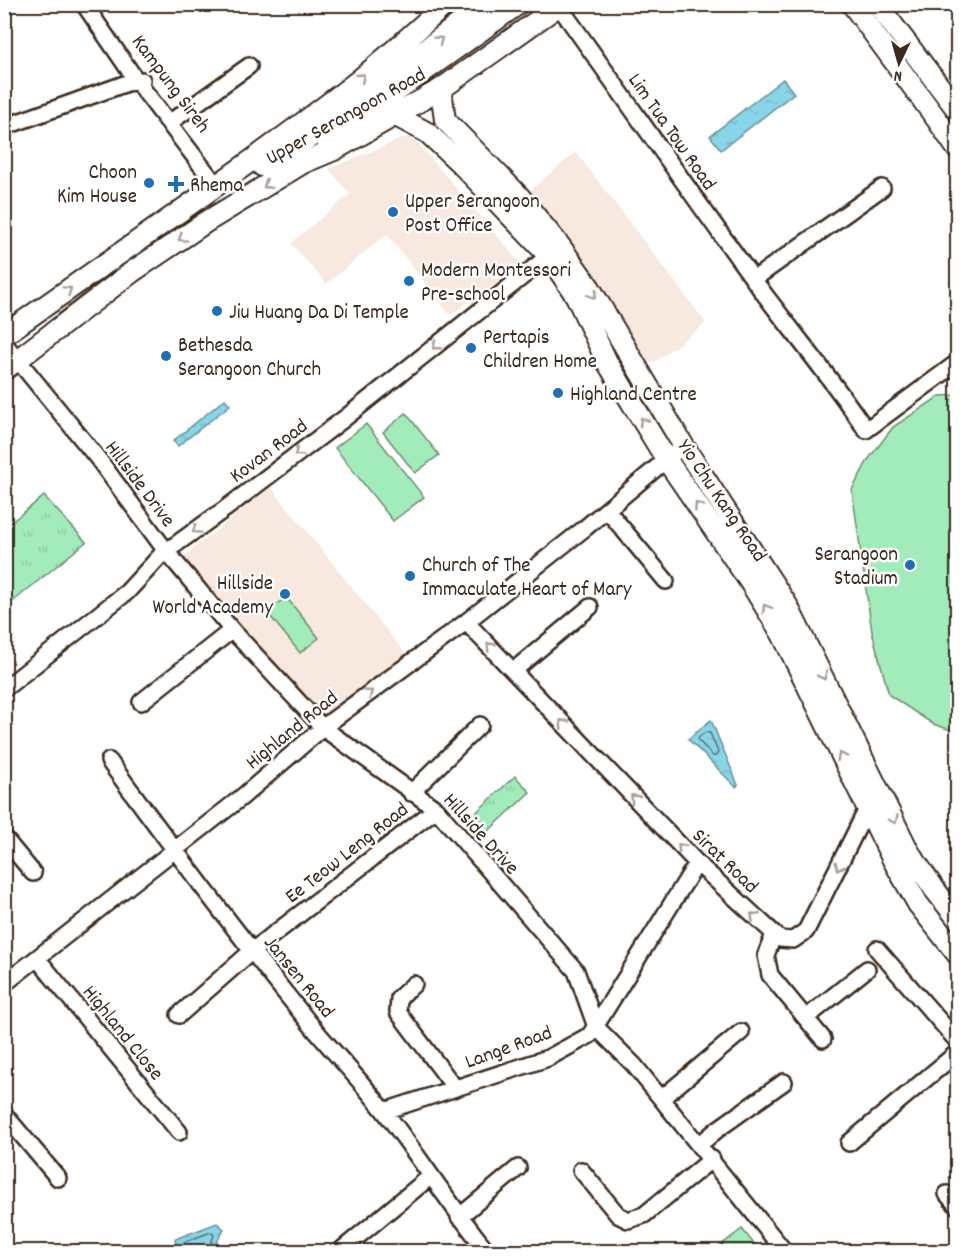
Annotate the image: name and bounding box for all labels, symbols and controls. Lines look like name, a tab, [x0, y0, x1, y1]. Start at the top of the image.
street label: Kampung Sireh	[123, 29, 217, 140]
north arrow	[869, 33, 929, 93]
one-way arrow	[432, 36, 443, 47]
street label: Upper Serangoon Road	[261, 61, 432, 174]
text: N	[893, 64, 903, 87]
street label: Lim Tua Tow Road	[619, 68, 722, 198]
one-way arrow	[354, 74, 365, 85]
place label: Choon Kim House	[57, 159, 137, 213]
place label: Rhema	[190, 172, 245, 202]
marker: Rhema	[167, 175, 185, 193]
marker: Choon Kim House	[142, 176, 156, 190]
one-way arrow	[263, 178, 273, 190]
place label: Upper Serangoon Post Office	[405, 188, 540, 242]
marker: Upper Serangoon Post Office	[386, 205, 400, 219]
one-way arrow	[178, 231, 189, 242]
place label: Modern Montessori Pre-school	[421, 257, 571, 311]
marker: Modern Montessori Pre-school	[402, 274, 416, 288]
one-way arrow	[62, 286, 73, 297]
one-way arrow	[586, 289, 598, 299]
place label: Jiu Huang Da Di Temple	[229, 299, 409, 329]
marker: Jiu Huang Da Di Temple	[210, 304, 224, 318]
place label: Pertapis Children Home	[483, 324, 597, 378]
place label: Bethesda Serangoon Church	[178, 332, 321, 386]
one-way arrow	[431, 338, 442, 349]
marker: Pertapis Children Home	[464, 341, 478, 355]
marker: Bethesda Serangoon Church	[159, 349, 173, 363]
place label: Highland Centre	[570, 381, 697, 411]
marker: Highland Centre	[551, 386, 565, 400]
street label: Kovan Road	[224, 413, 315, 492]
one-way arrow	[639, 417, 650, 427]
street label: Yio Chu Kang Road	[668, 434, 773, 569]
street label: Hillside Drive	[96, 435, 181, 534]
one-way arrow	[294, 446, 305, 457]
one-way arrow	[693, 502, 705, 512]
one-way arrow	[191, 523, 202, 534]
place label: Serangoon Stadium	[815, 541, 898, 595]
place label: Church of The Immaculate Heart of Mary	[422, 552, 632, 606]
marker: Serangoon Stadium	[903, 558, 917, 572]
marker: Church of The Immaculate Heart of Mary	[403, 569, 417, 583]
place label: Hillside World Academy	[152, 570, 273, 624]
marker: Hillside World Academy	[278, 587, 292, 601]
one-way arrow	[762, 604, 773, 615]
one-way arrow	[486, 643, 497, 654]
one-way arrow	[816, 669, 827, 680]
street label: Highland Road	[240, 684, 346, 778]
one-way arrow	[363, 690, 374, 701]
one-way arrow	[559, 719, 570, 730]
one-way arrow	[837, 752, 849, 763]
street label: Hillside Drive	[435, 787, 525, 883]
one-way arrow	[631, 794, 642, 805]
street label: Ee Teow Leng Road	[280, 796, 416, 912]
one-way arrow	[887, 814, 899, 825]
street label: Sirat Road	[684, 823, 764, 902]
one-way arrow	[677, 843, 688, 853]
one-way arrow	[834, 860, 846, 871]
one-way arrow	[751, 912, 761, 923]
street label: Jansen Road	[255, 930, 340, 1026]
street label: Highland Close	[74, 980, 170, 1088]
street label: Lange Road	[461, 1019, 557, 1078]

